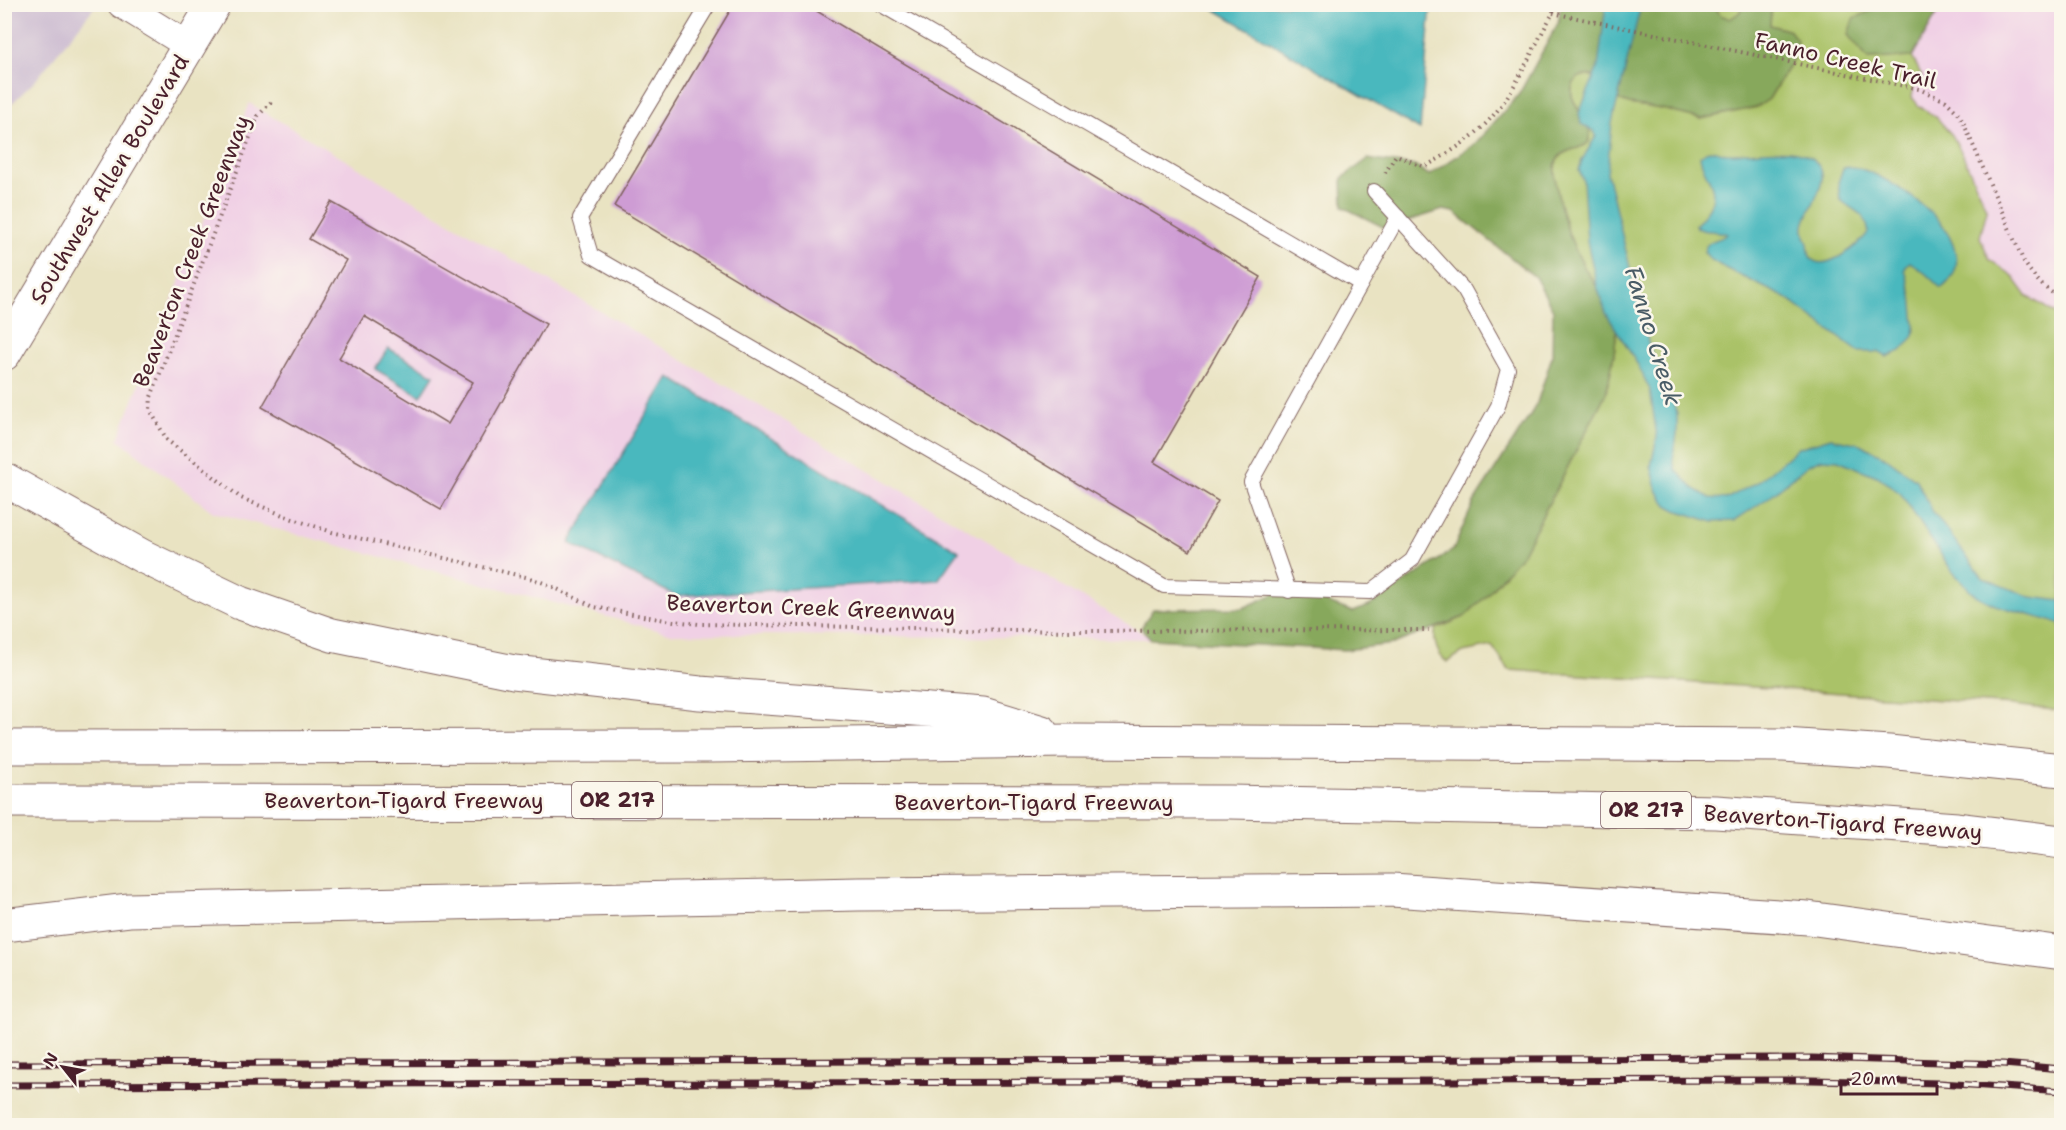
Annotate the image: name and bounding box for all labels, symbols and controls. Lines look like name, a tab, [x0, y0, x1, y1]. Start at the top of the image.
street label: Fanno Creek Trail	[1752, 25, 1940, 96]
street label: Southwest Allen Boulevard	[23, 49, 196, 310]
street label: Beaverton Creek Greenway	[126, 111, 257, 391]
water label: Fanno Creek	[1617, 262, 1690, 410]
street label: Beaverton Creek Greenway	[666, 588, 956, 627]
road number: OR 217	[572, 782, 662, 818]
street label: Beaverton-Tigard Freeway	[264, 786, 544, 815]
street label: Beaverton-Tigard Freeway	[894, 788, 1174, 817]
road number: OR 217	[1601, 792, 1691, 828]
street label: Beaverton-Tigard Freeway	[1703, 798, 1983, 847]
north arrow	[33, 1037, 93, 1097]
text: N	[38, 1049, 63, 1070]
scale bar	[1841, 1058, 1937, 1096]
text: 20 m	[1850, 1067, 1896, 1091]

